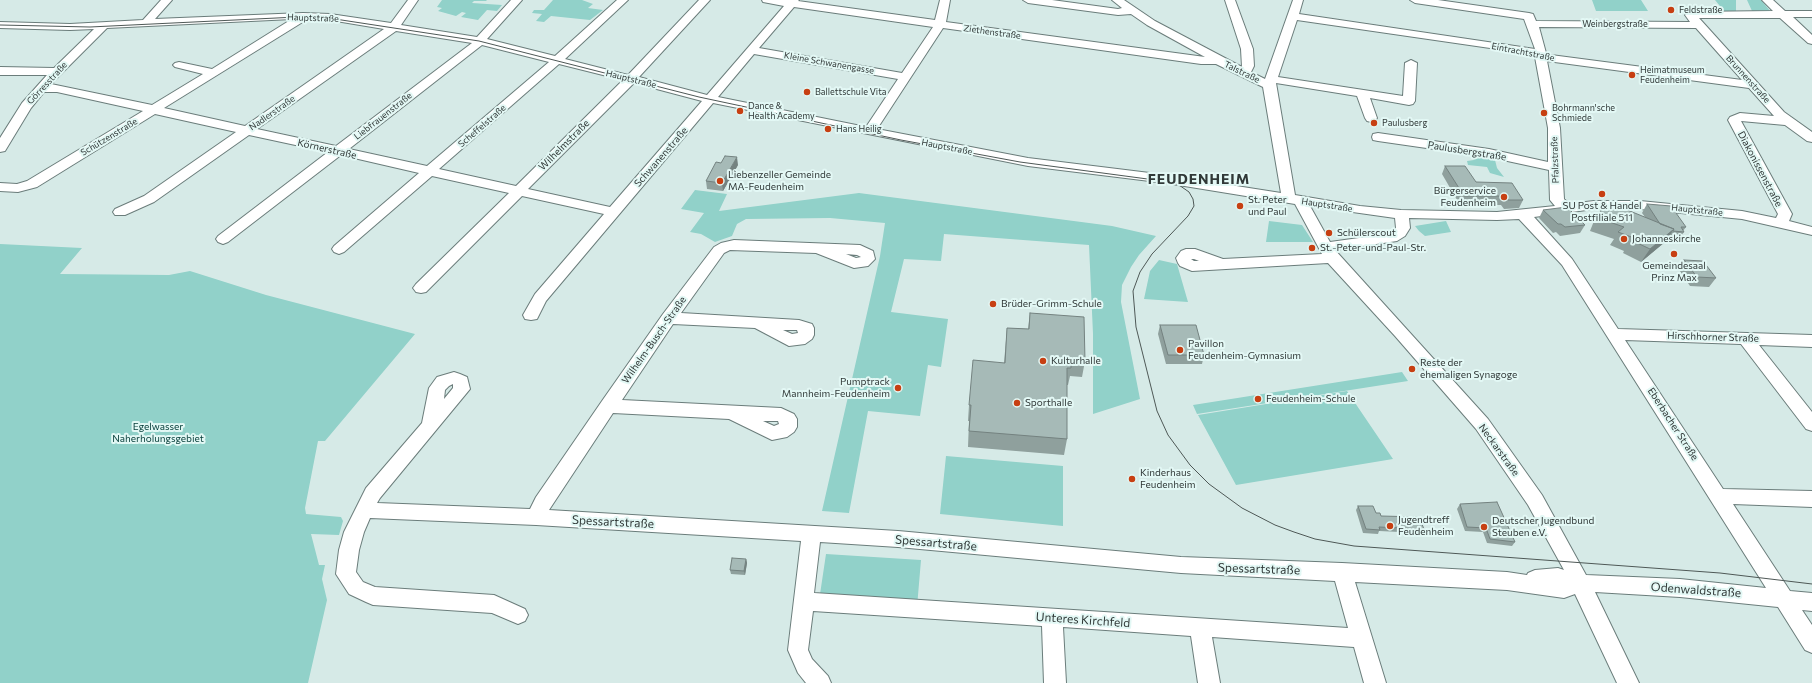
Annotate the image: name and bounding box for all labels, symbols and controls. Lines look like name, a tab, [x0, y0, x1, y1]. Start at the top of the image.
marker: Feldstraße	[1666, 5, 1676, 15]
place label: Feldstraße	[1679, 5, 1722, 15]
street label: Hauptstraße	[287, 12, 339, 24]
street label: Weinbergstraße	[1582, 19, 1648, 29]
street label: Ziethenstraße	[963, 23, 1021, 41]
street label: Eintrachtstraße	[1490, 41, 1556, 63]
street label: Kleine Schwanengasse	[783, 50, 875, 76]
street label: Brunnenstraße	[1724, 53, 1772, 105]
street label: Talstraße	[1222, 59, 1262, 85]
street label: Görresstraße	[25, 60, 69, 106]
place label: Heimatmuseum Feudenheim	[1640, 65, 1705, 86]
street label: Hauptstraße	[605, 68, 657, 90]
marker: Heimatmuseum Feudenheim	[1627, 70, 1637, 80]
marker: Ballettschule Vita	[802, 87, 812, 97]
place label: Ballettschule Vita	[815, 87, 887, 97]
street label: Liebfrauenstraße	[352, 90, 414, 142]
street label: Nadlerstraße	[247, 93, 297, 133]
place label: Dance & Health Academy	[748, 101, 815, 122]
street label: Scheffelstraße	[456, 102, 508, 150]
place label: Bohrmann'sche Schmiede	[1552, 103, 1615, 124]
marker: Dance & Health Academy	[735, 106, 745, 116]
marker: Bohrmann'sche Schmiede	[1539, 108, 1549, 118]
street label: Schützenstraße	[79, 116, 139, 158]
street label: Wilhelmstraße	[536, 117, 592, 173]
marker: Paulusberg	[1369, 118, 1379, 128]
place label: Paulusberg	[1382, 118, 1427, 128]
marker: Hans Heilig	[823, 124, 833, 134]
place label: Hans Heilig	[836, 124, 882, 134]
street label: Schwanenstraße	[632, 125, 690, 189]
street label: Diakonissenstraße	[1735, 129, 1785, 209]
street label: Körnerstraße	[296, 136, 358, 162]
street label: Pfalzstraße	[1549, 136, 1561, 184]
street label: Hauptstraße	[921, 137, 973, 157]
street label: Paulusbergstraße	[1427, 139, 1507, 163]
place label: Liebenzeller Gemeinde MA-Feudenheim	[728, 169, 831, 192]
district label: FEUDENHEIM	[1148, 171, 1250, 187]
marker: Liebenzeller Gemeinde MA-Feudenheim	[715, 176, 725, 186]
place label: Bürgerservice Feudenheim	[1434, 185, 1496, 208]
marker: SU Post & Handel Postfiliale 511	[1597, 189, 1607, 199]
marker: Bürgerservice Feudenheim	[1499, 192, 1509, 202]
place label: St. Peter und Paul	[1248, 194, 1287, 218]
street label: Hauptstraße	[1301, 196, 1353, 214]
place label: SU Post & Handel Postfiliale 511	[1563, 200, 1641, 224]
marker: St. Peter und Paul	[1235, 201, 1245, 211]
street label: Hauptstraße	[1671, 202, 1723, 218]
place label: Schülerscout	[1337, 227, 1396, 239]
marker: Schülerscout	[1324, 228, 1334, 238]
place label: Johanneskirche	[1632, 233, 1701, 245]
marker: Johanneskirche	[1619, 234, 1629, 244]
place label: St.-Peter-und-Paul-Str.	[1320, 242, 1426, 254]
marker: St.-Peter-und-Paul-Str.	[1307, 243, 1317, 253]
marker: Gemeindesaal Prinz Max	[1669, 249, 1679, 259]
place label: Gemeindesaal Prinz Max	[1642, 260, 1706, 284]
street label: Wilhelm-Busch-Straße	[619, 294, 689, 386]
place label: Brüder-Grimm-Schule	[1001, 298, 1102, 310]
marker: Brüder-Grimm-Schule	[988, 299, 998, 309]
street label: Hirschhorner Straße	[1667, 329, 1759, 345]
place label: Pavillon Feudenheim-Gymnasium	[1188, 338, 1301, 362]
marker: Pavillon Feudenheim-Gymnasium	[1175, 345, 1185, 355]
place label: Kulturhalle	[1051, 355, 1101, 367]
marker: Kulturhalle	[1038, 356, 1048, 366]
place label: Reste der ehemaligen Synagoge	[1420, 357, 1517, 380]
marker: Reste der ehemaligen Synagoge	[1407, 364, 1417, 374]
place label: Pumptrack Mannheim-Feudenheim	[782, 376, 890, 400]
marker: Pumptrack Mannheim-Feudenheim	[893, 383, 903, 393]
street label: Eberbacher Straße	[1645, 385, 1701, 463]
place label: Feudenheim-Schule	[1266, 393, 1356, 405]
marker: Feudenheim-Schule	[1253, 394, 1263, 404]
place label: Sporthalle	[1025, 397, 1072, 409]
marker: Sporthalle	[1012, 398, 1022, 408]
park label: Egelwasser Naherholungsgebiet	[112, 421, 204, 444]
street label: Neckarstraße	[1476, 422, 1522, 478]
place label: Kinderhaus Feudenheim	[1140, 467, 1195, 490]
marker: Kinderhaus Feudenheim	[1127, 474, 1137, 484]
street label: Spessartstraße	[572, 513, 654, 531]
place label: Jugendtreff Feudenheim	[1398, 514, 1453, 538]
place label: Deutscher Jugendbund Steuben e.V.	[1492, 515, 1594, 538]
marker: Jugendtreff Feudenheim	[1385, 521, 1395, 531]
marker: Deutscher Jugendbund Steuben e.V.	[1479, 522, 1489, 532]
street label: Spessartstraße	[894, 532, 978, 554]
street label: Spessartstraße	[1218, 560, 1300, 578]
street label: Odenwaldstraße	[1650, 580, 1742, 600]
street label: Unteres Kirchfeld	[1035, 610, 1131, 630]

